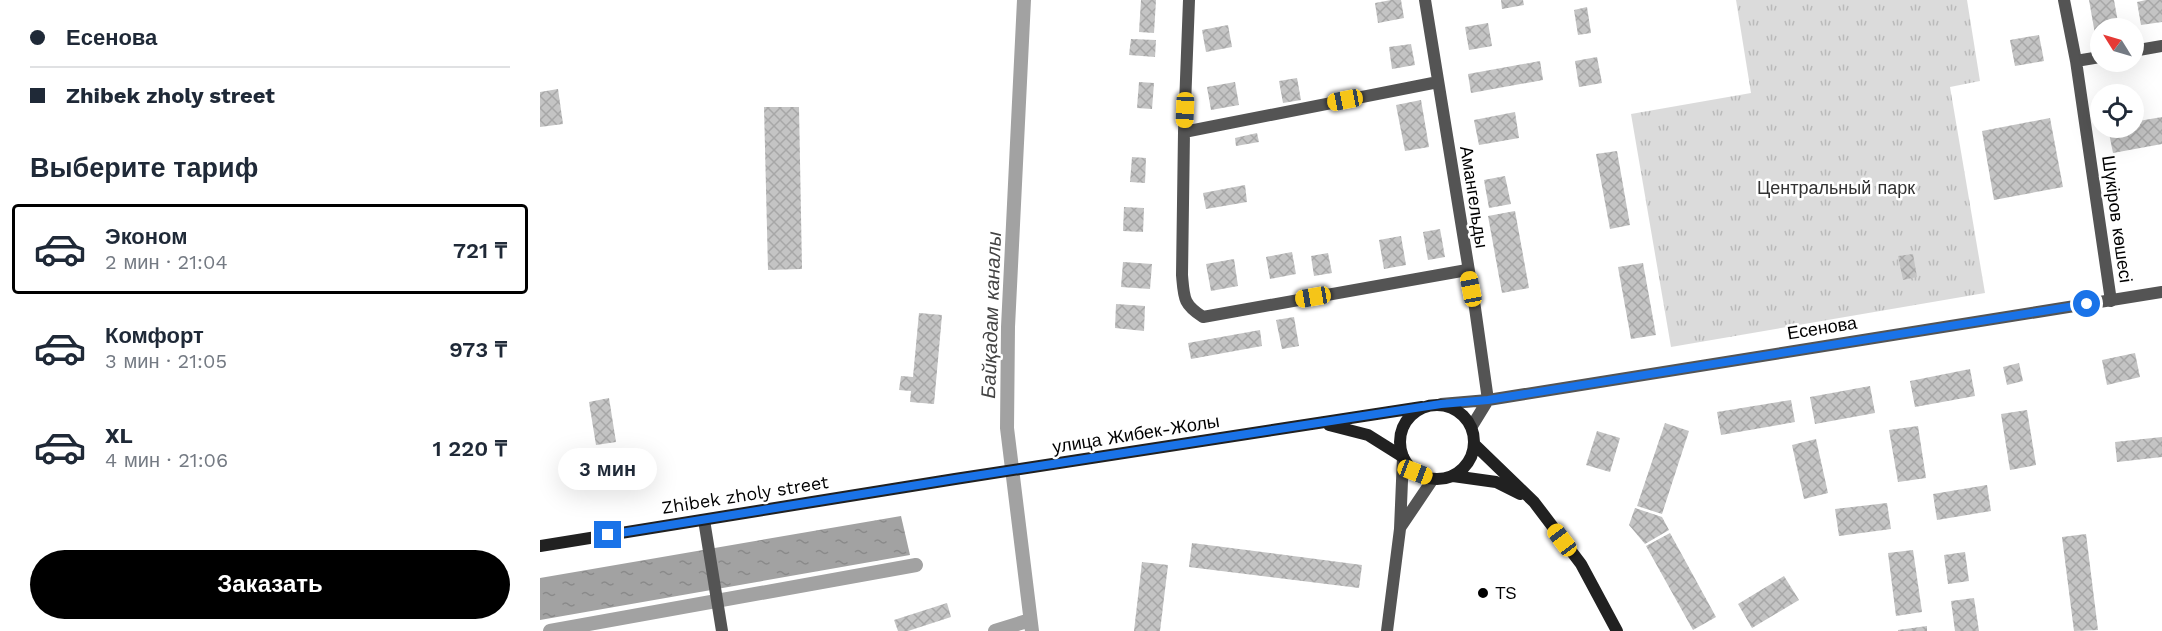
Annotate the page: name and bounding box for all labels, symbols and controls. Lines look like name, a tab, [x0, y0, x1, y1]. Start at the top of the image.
north arrow	[2090, 18, 2144, 72]
map controls	[2090, 18, 2144, 138]
text: Есенова	[66, 25, 157, 50]
text: Zhibek zholy street	[66, 83, 275, 108]
button: locate	[2090, 84, 2144, 138]
car	[1326, 88, 1364, 112]
car	[1175, 92, 1195, 128]
street label: Амангельды	[1456, 144, 1493, 250]
text: Выберите тариф	[30, 152, 258, 184]
street label: Шүкіров көшесі	[2098, 154, 2137, 284]
park label: Центральный парк	[1757, 177, 1915, 198]
icon: car	[33, 222, 87, 276]
text: Эконом	[105, 224, 188, 249]
water label: Байқадам каналы	[976, 231, 1006, 399]
text: 721 ₸	[453, 238, 507, 263]
text: 2 мин · 21:04	[105, 250, 228, 274]
car	[1459, 270, 1483, 308]
car	[1294, 285, 1332, 309]
route start	[2073, 290, 2100, 317]
street label: Есенова	[1786, 311, 1859, 343]
icon: car	[33, 321, 87, 375]
text: Комфорт	[105, 323, 204, 348]
text: 973 ₸	[449, 337, 507, 362]
text: 3 мин · 21:05	[105, 349, 227, 373]
street label: улица Жибек-Жолы	[1051, 410, 1221, 457]
icon: car	[33, 420, 87, 474]
text: XL	[105, 423, 133, 448]
text: 1 220 ₸	[432, 436, 507, 461]
text: 4 мин · 21:06	[105, 448, 228, 472]
callout: 3 мин	[559, 448, 658, 490]
text: 3 мин	[579, 457, 636, 481]
car	[1395, 457, 1435, 487]
street label: Zhibek zholy street	[660, 471, 830, 518]
car	[1544, 520, 1580, 560]
route end	[594, 521, 621, 548]
button: Заказать	[30, 550, 510, 619]
place label: TS	[1495, 582, 1517, 603]
marker: TS	[1476, 586, 1490, 600]

